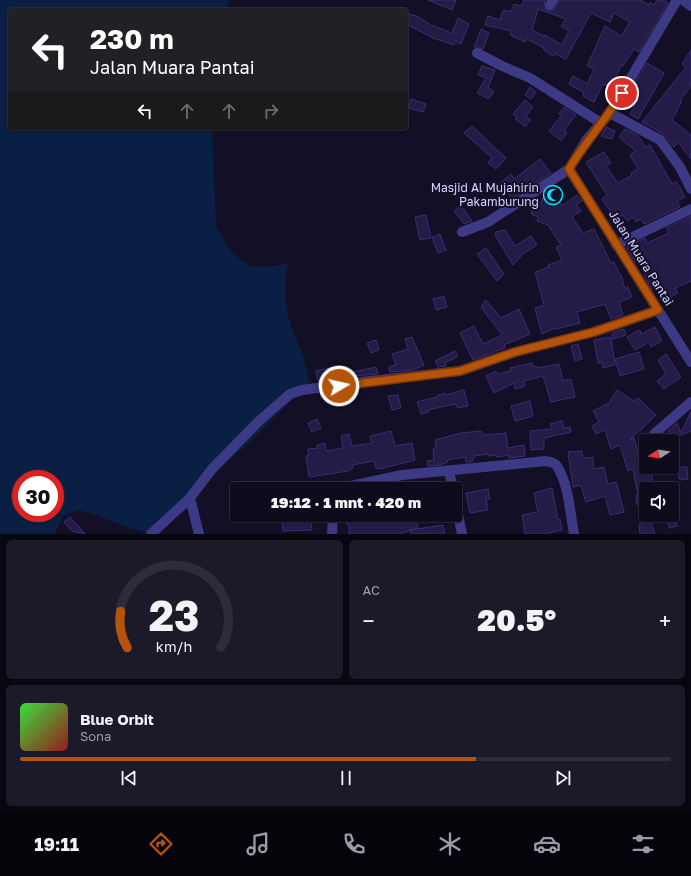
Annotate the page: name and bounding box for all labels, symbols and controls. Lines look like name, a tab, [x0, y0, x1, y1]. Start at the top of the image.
text: 230 m	[90, 22, 174, 55]
icon: left	[24, 24, 76, 76]
text: Jalan Muara Pantai	[90, 56, 255, 78]
pin	[605, 76, 639, 110]
icon: arrive	[611, 82, 633, 104]
icon: left	[134, 100, 156, 122]
icon: ahead	[176, 100, 198, 122]
icon: ahead	[218, 100, 240, 122]
icon: right	[260, 100, 282, 122]
place label: Masjid Al Mujahirin Pakamburung	[431, 180, 539, 209]
mosque icon: Masjid Al Mujahirin Pakamburung	[542, 184, 564, 206]
street label: Jalan Muara Pantai	[606, 207, 677, 308]
position arrow	[318, 365, 360, 407]
north arrow	[639, 434, 679, 474]
map controls	[639, 434, 679, 522]
speed limit sign: 30	[12, 470, 64, 522]
button: sound	[639, 482, 679, 522]
text: 19:12 · 1 mnt · 420 m	[271, 493, 421, 511]
text: AC	[363, 582, 380, 598]
text: 23	[149, 589, 200, 639]
text: 20.5°	[477, 602, 556, 638]
text: −	[363, 607, 375, 634]
text: +	[659, 607, 671, 634]
text: km/h	[156, 637, 192, 654]
text: Blue Orbit	[80, 710, 154, 728]
text: Sona	[80, 728, 111, 744]
icon: previous	[118, 767, 140, 789]
icon: pause	[335, 767, 357, 789]
icon: next	[552, 767, 574, 789]
icon: directions	[147, 830, 175, 858]
icon: music	[244, 830, 272, 858]
icon: phone	[340, 830, 368, 858]
icon: climate	[436, 830, 464, 858]
icon: car	[533, 830, 561, 858]
icon: filters	[629, 830, 657, 858]
text: 19:11	[34, 833, 79, 855]

